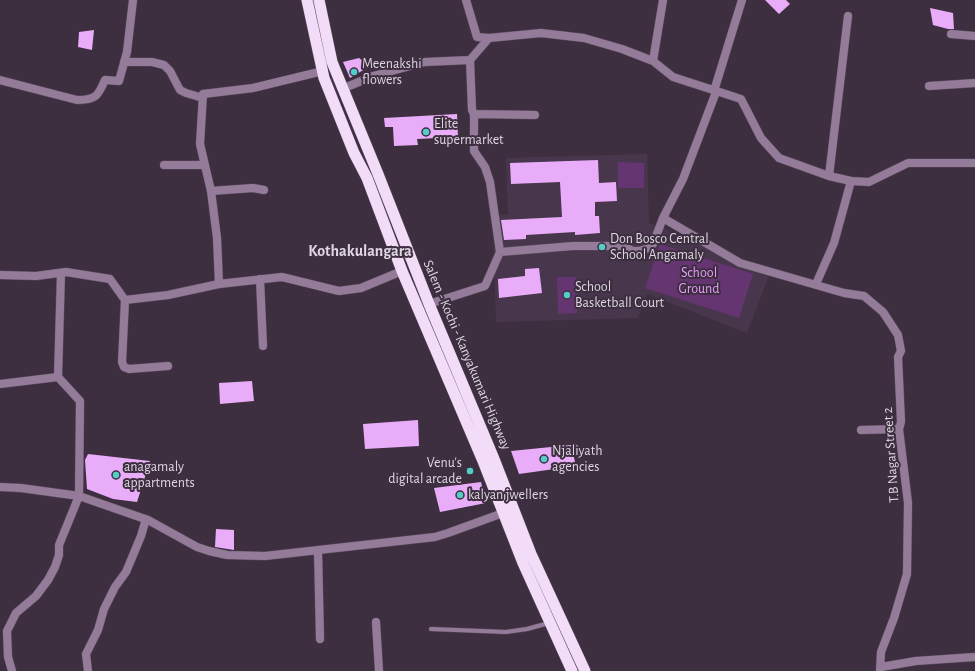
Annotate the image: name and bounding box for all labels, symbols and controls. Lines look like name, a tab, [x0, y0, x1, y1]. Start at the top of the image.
place label: Meenakshi flowers	[362, 56, 422, 88]
marker: Meenakshi flowers	[349, 67, 359, 77]
place label: Elite supermarket	[434, 116, 504, 148]
marker: Elite supermarket	[421, 127, 431, 137]
place label: Don Bosco Central School Angamaly	[610, 231, 709, 264]
district label: Kothakulangara	[308, 241, 412, 261]
marker: Don Bosco Central School Angamaly	[597, 242, 607, 252]
street label: Salem - Kochi - Kanyakumari Highway	[419, 258, 515, 452]
park label: School Ground	[679, 265, 719, 298]
place label: School Basketball Court	[575, 279, 664, 312]
marker: School Basketball Court	[562, 290, 572, 300]
street label: T.B Nagar Street 2	[879, 407, 903, 503]
place label: Njaliyath agencies	[552, 443, 603, 476]
marker: Njaliyath agencies	[539, 454, 549, 464]
place label: Venu's digital arcade	[388, 455, 462, 488]
place label: anagamaly appartments	[124, 459, 195, 492]
marker: Venu's digital arcade	[465, 466, 475, 476]
marker: anagamaly appartments	[111, 470, 121, 480]
place label: kalyan jwellers	[468, 487, 548, 503]
marker: kalyan jwellers	[455, 490, 465, 500]

